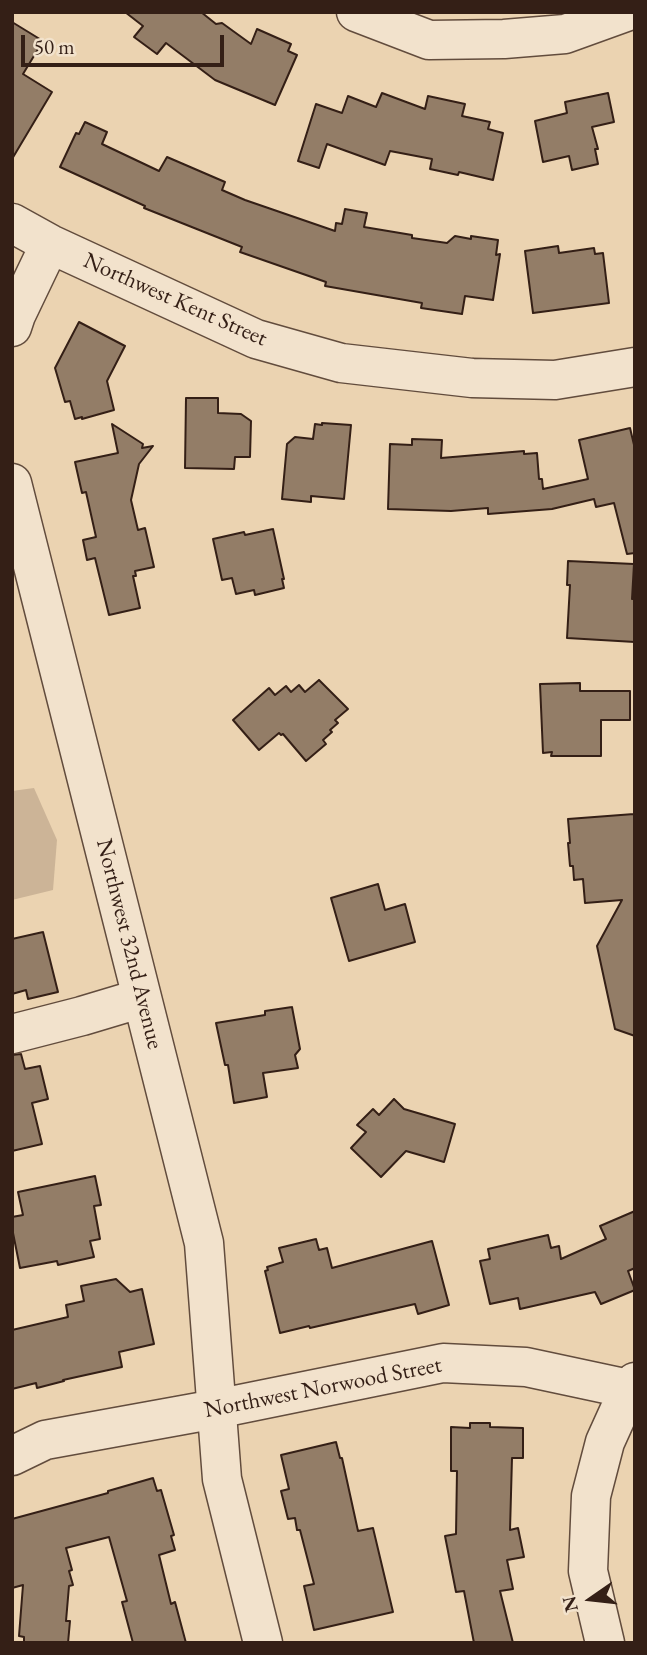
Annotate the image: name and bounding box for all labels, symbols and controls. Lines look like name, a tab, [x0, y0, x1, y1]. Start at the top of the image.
scale bar	[24, 21, 228, 65]
text: 50 m	[34, 33, 75, 60]
street label: Northwest Kent Street	[79, 247, 271, 353]
street label: Northwest 32nd Avenue	[90, 836, 168, 1052]
street label: Northwest Norwood Street	[202, 1351, 444, 1425]
north arrow	[556, 1564, 626, 1634]
text: N	[556, 1594, 584, 1615]

